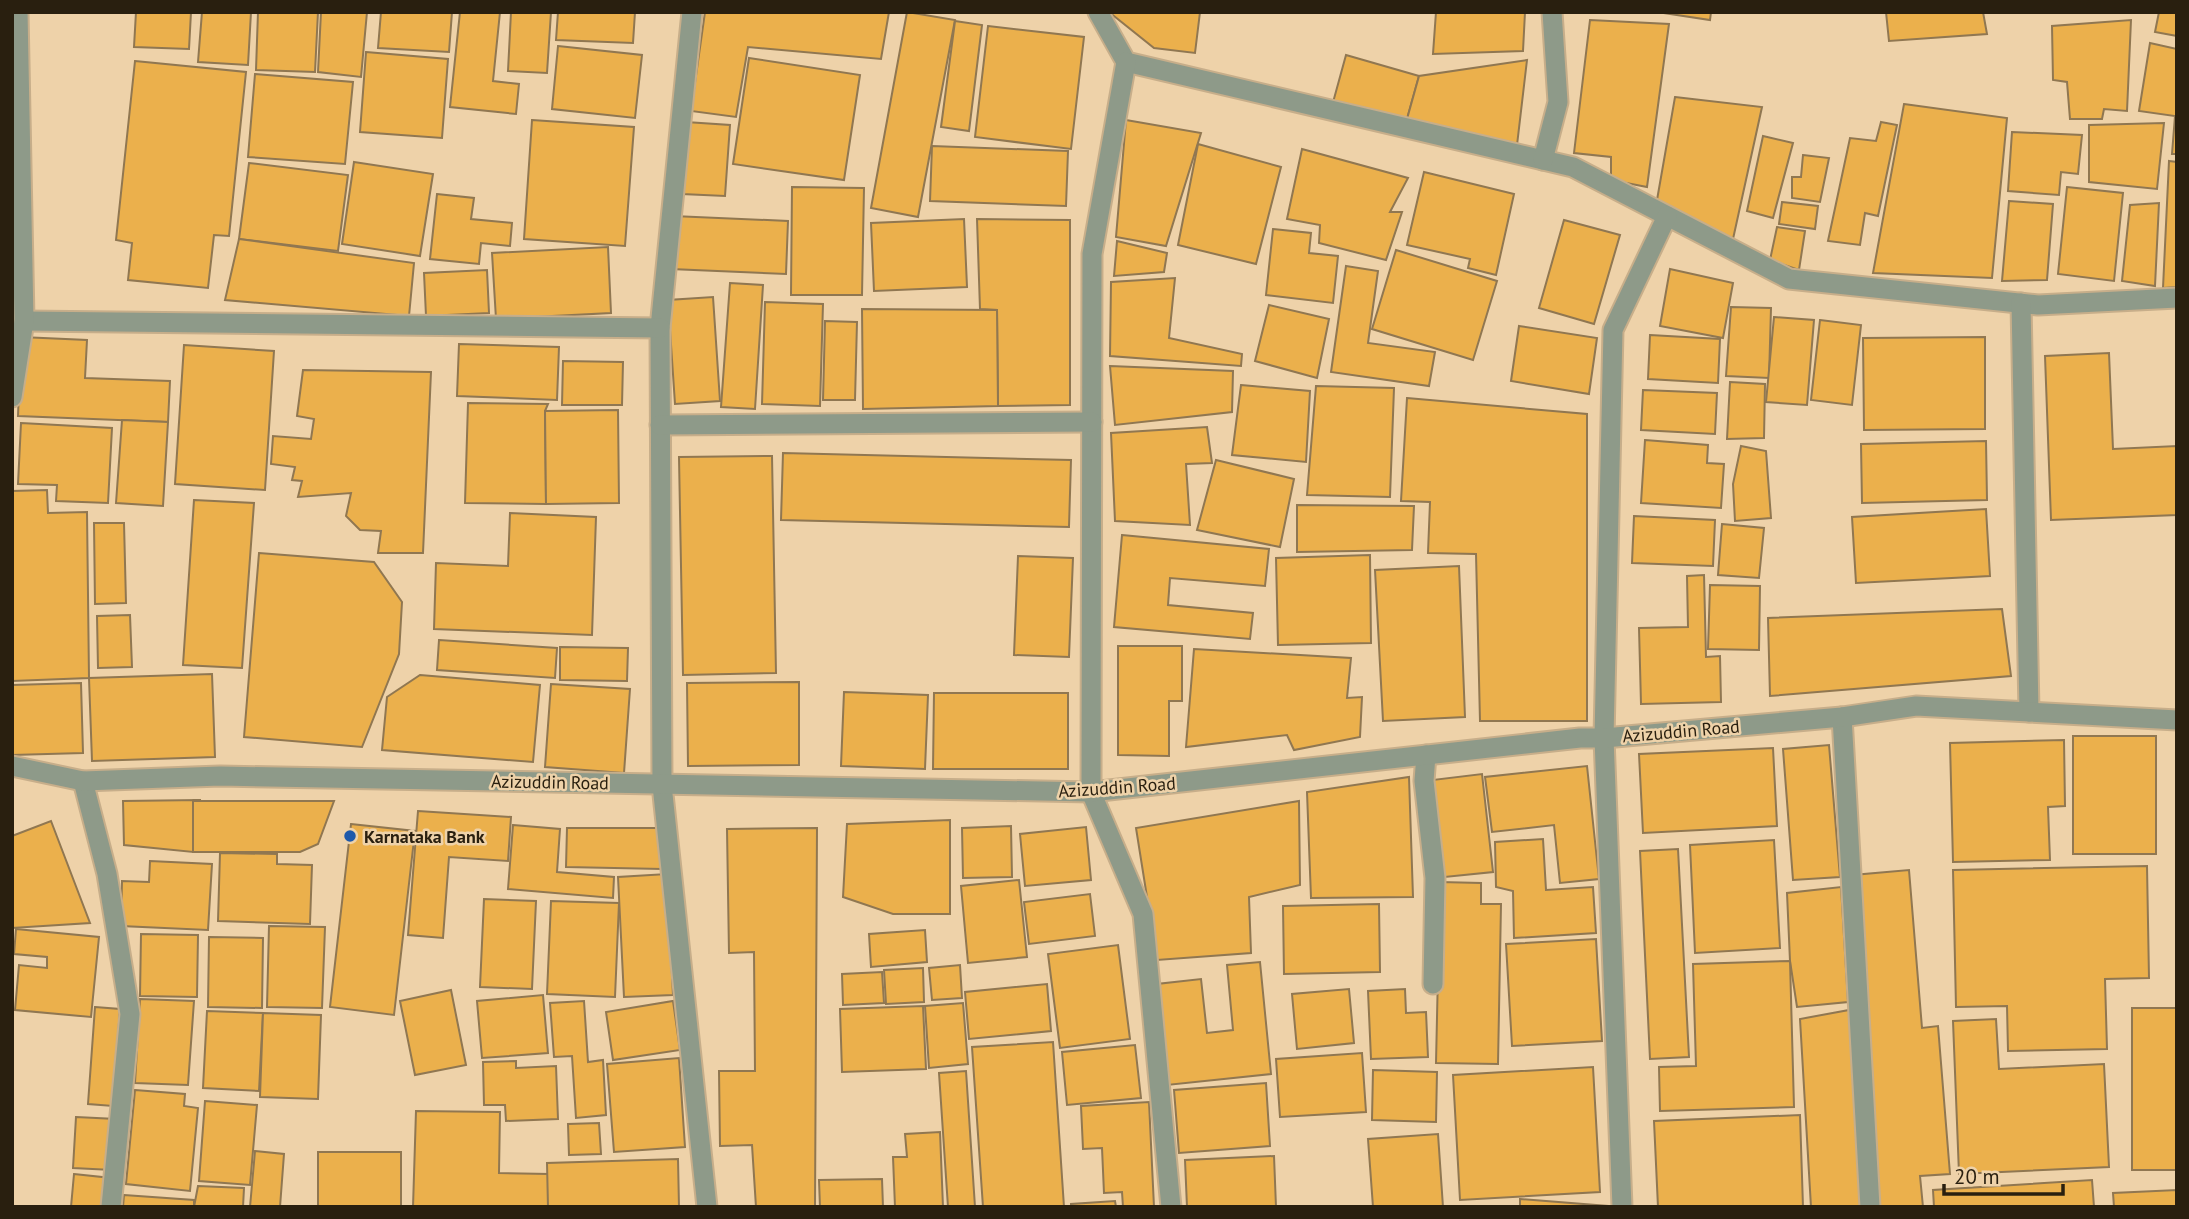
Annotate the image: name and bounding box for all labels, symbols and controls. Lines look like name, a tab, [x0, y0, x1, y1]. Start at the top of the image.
street label: Azizuddin Road	[1621, 714, 1741, 748]
street label: Azizuddin Road	[491, 769, 609, 795]
street label: Azizuddin Road	[1057, 771, 1177, 803]
place label: Karnataka Bank	[364, 825, 485, 848]
marker: Karnataka Bank	[342, 828, 358, 844]
scale bar	[1944, 1152, 2063, 1196]
text: 20 m	[1954, 1163, 2000, 1190]

